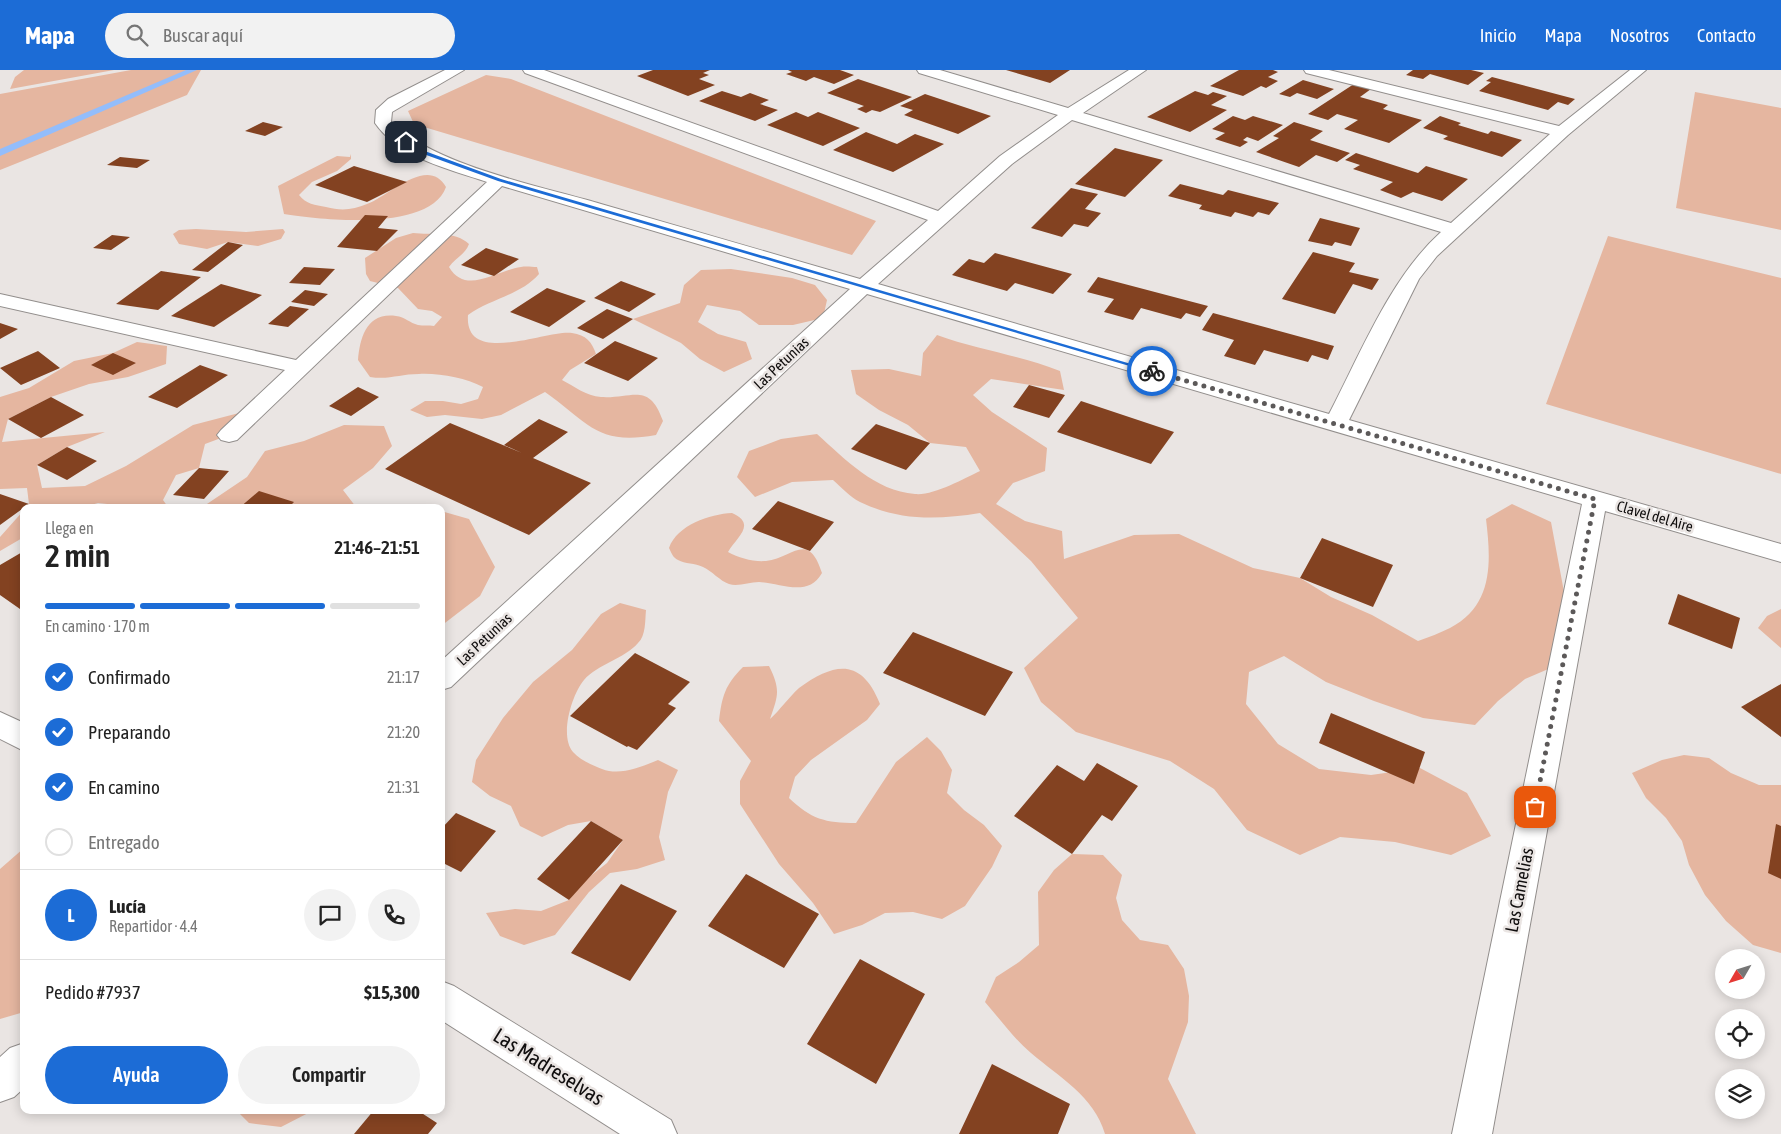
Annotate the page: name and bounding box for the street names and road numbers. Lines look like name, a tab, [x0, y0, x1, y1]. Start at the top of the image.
street label: Las Petunias	[750, 333, 812, 393]
street label: Clavel del Aire	[1615, 497, 1695, 535]
street label: Las Petunias	[453, 609, 515, 669]
street label: Las Camelias	[1501, 846, 1537, 934]
street label: Las Madreselvas	[489, 1023, 609, 1109]

